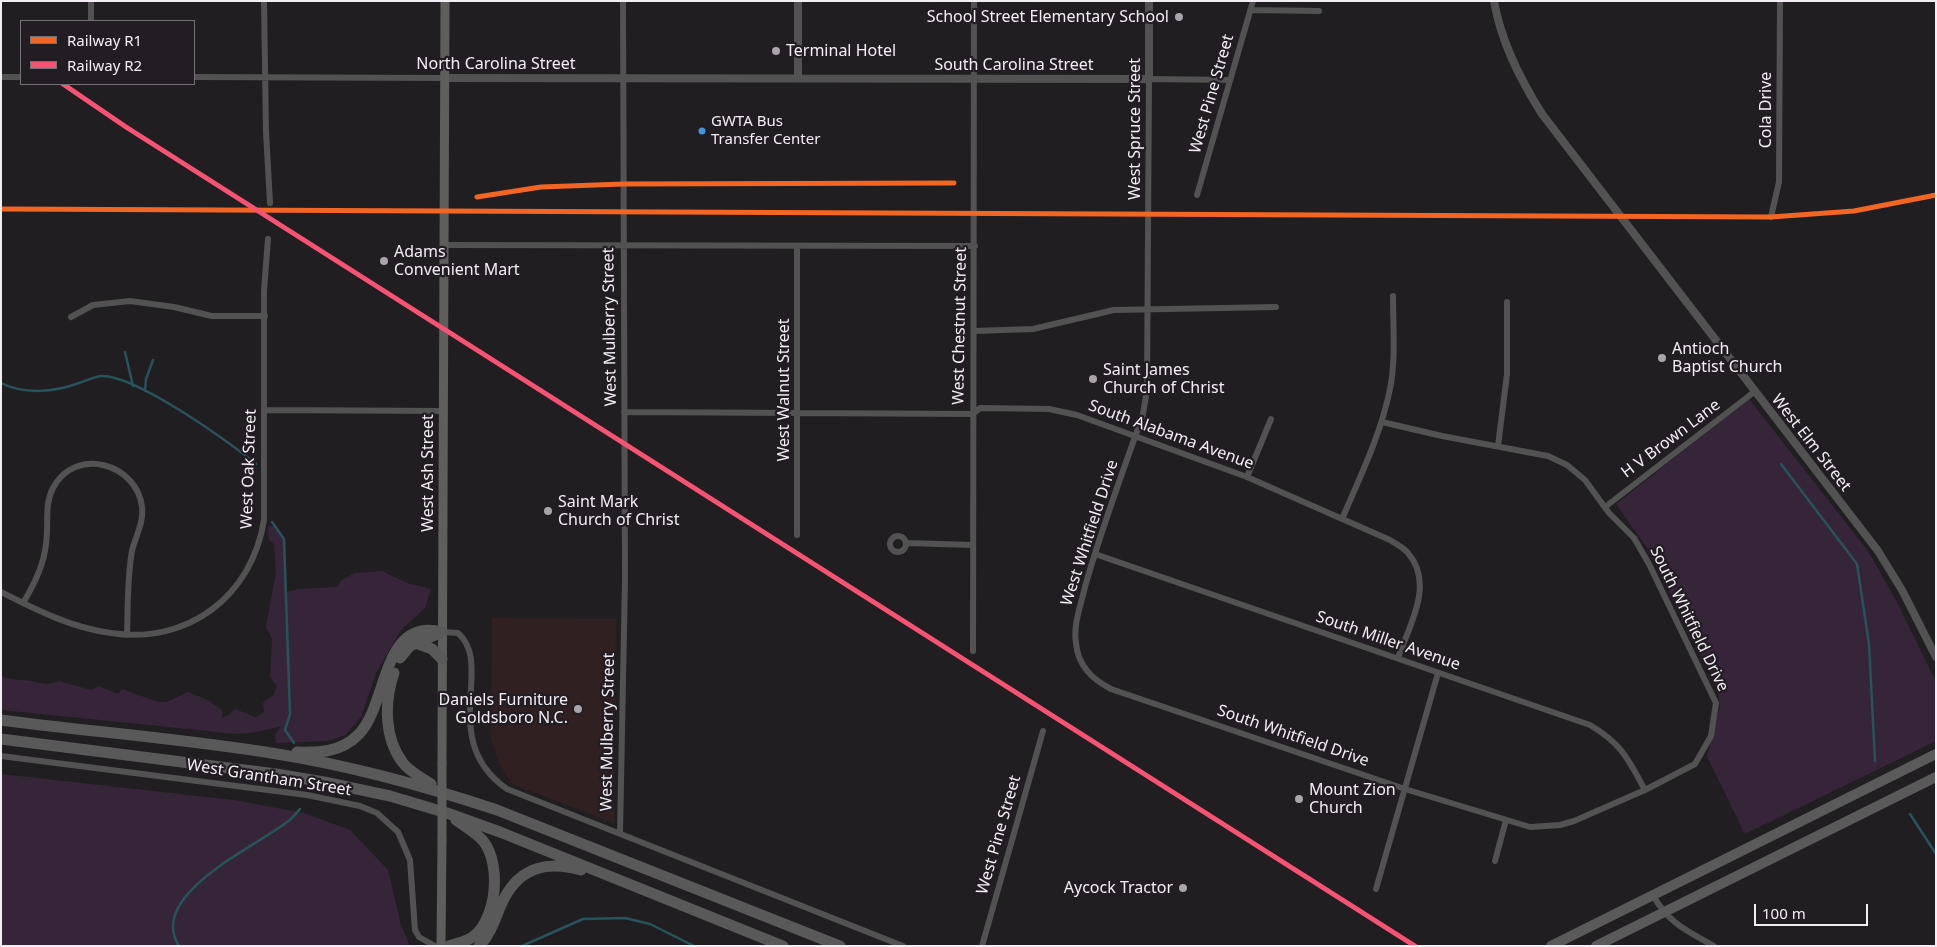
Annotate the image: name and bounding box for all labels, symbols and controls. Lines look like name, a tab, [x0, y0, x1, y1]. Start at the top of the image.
place label: School Street Elementary School	[927, 7, 1169, 27]
marker: School Street Elementary School	[1173, 11, 1185, 23]
legend	[20, 20, 195, 85]
text: Railway R1	[67, 30, 142, 50]
street label: West Pine Street	[1186, 32, 1238, 156]
place label: Terminal Hotel	[786, 41, 896, 61]
marker: Terminal Hotel	[770, 45, 782, 57]
street label: North Carolina Street	[416, 54, 576, 74]
text: Railway R2	[67, 55, 142, 75]
street label: South Carolina Street	[934, 55, 1094, 75]
street label: West Spruce Street	[1125, 58, 1145, 200]
street label: Cola Drive	[1756, 72, 1776, 148]
place label: GWTA Bus Transfer Center	[711, 113, 820, 148]
marker: GWTA Bus Transfer Center	[697, 126, 707, 136]
place label: Adams Convenient Mart	[394, 242, 520, 280]
street label: West Mulberry Street	[599, 247, 621, 407]
street label: West Chestnut Street	[949, 247, 971, 405]
marker: Adams Convenient Mart	[378, 255, 390, 267]
street label: West Walnut Street	[774, 318, 794, 462]
place label: Antioch Baptist Church	[1672, 339, 1782, 377]
marker: Antioch Baptist Church	[1656, 352, 1668, 364]
place label: Saint James Church of Christ	[1103, 360, 1224, 398]
marker: Saint James Church of Christ	[1087, 373, 1099, 385]
street label: West Elm Street	[1767, 391, 1855, 495]
street label: South Alabama Avenue	[1086, 396, 1256, 474]
street label: H V Brown Lane	[1618, 396, 1724, 482]
street label: West Oak Street	[237, 409, 261, 529]
street label: West Ash Street	[418, 414, 438, 532]
street label: West Whitfield Drive	[1057, 458, 1123, 608]
place label: Saint Mark Church of Christ	[558, 492, 679, 530]
marker: Saint Mark Church of Christ	[542, 505, 554, 517]
street label: South Whitfield Drive	[1645, 543, 1733, 695]
street label: South Miller Avenue	[1313, 607, 1463, 675]
street label: West Mulberry Street	[597, 652, 619, 812]
place label: Daniels Furniture Goldsboro N.C.	[439, 690, 568, 728]
street label: South Whitfield Drive	[1215, 701, 1371, 771]
marker: Daniels Furniture Goldsboro N.C.	[572, 703, 584, 715]
street label: West Grantham Street	[185, 756, 353, 800]
street label: West Pine Street	[973, 773, 1025, 897]
place label: Mount Zion Church	[1309, 780, 1396, 818]
marker: Mount Zion Church	[1293, 793, 1305, 805]
place label: Aycock Tractor	[1064, 878, 1173, 898]
marker: Aycock Tractor	[1177, 882, 1189, 894]
scale bar	[1757, 894, 1871, 926]
text: 100 m	[1762, 903, 1806, 923]

